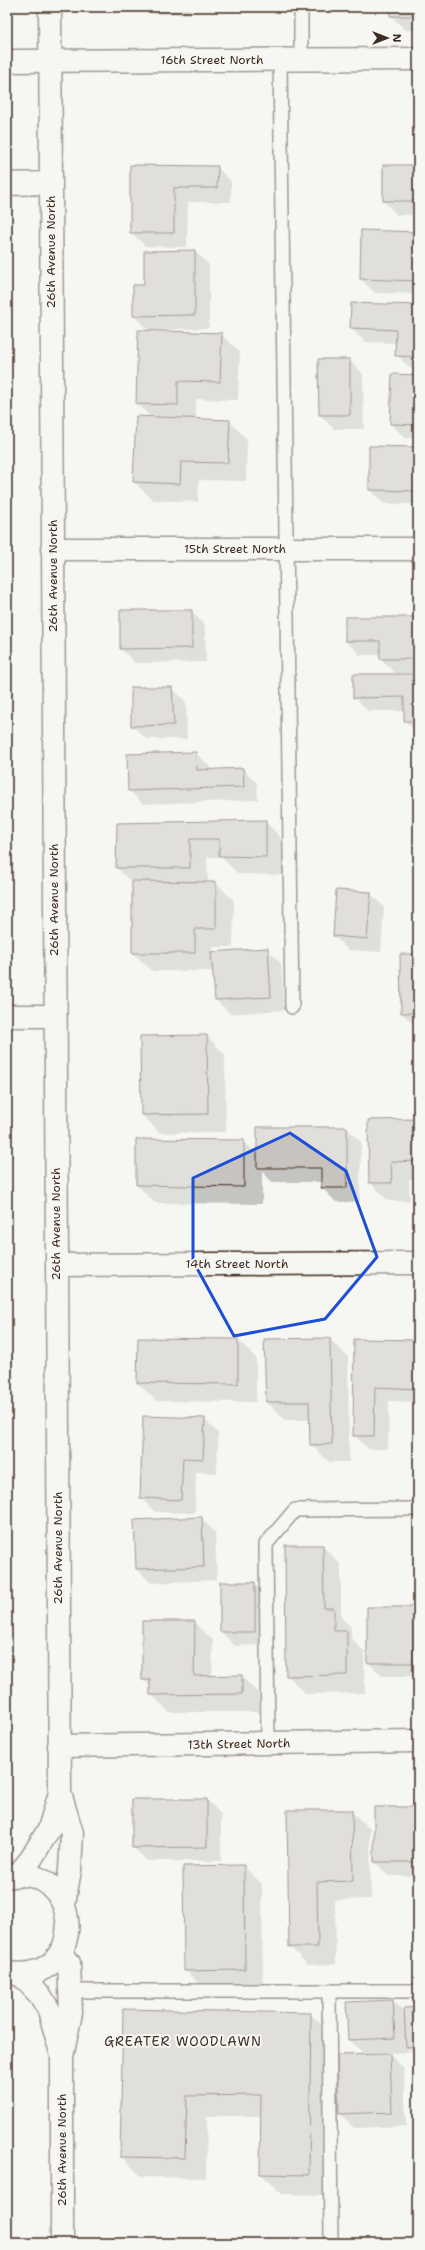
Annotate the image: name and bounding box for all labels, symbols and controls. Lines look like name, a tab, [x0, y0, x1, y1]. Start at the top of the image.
north arrow	[367, 18, 407, 58]
text: N	[389, 34, 404, 43]
street label: 16th Street North	[161, 52, 263, 68]
street label: 26th Avenue North	[43, 195, 59, 309]
street label: 26th Avenue North	[45, 519, 61, 633]
street label: 15th Street North	[184, 541, 286, 557]
street label: 26th Avenue North	[46, 843, 62, 957]
street label: 26th Avenue North	[48, 1167, 64, 1281]
street label: 14th Street North	[186, 1256, 288, 1272]
street label: 26th Avenue North	[50, 1491, 66, 1605]
street label: 13th Street North	[188, 1735, 290, 1753]
district label: GREATER WOODLAWN	[104, 2033, 262, 2050]
street label: 26th Avenue North	[54, 2093, 70, 2207]

